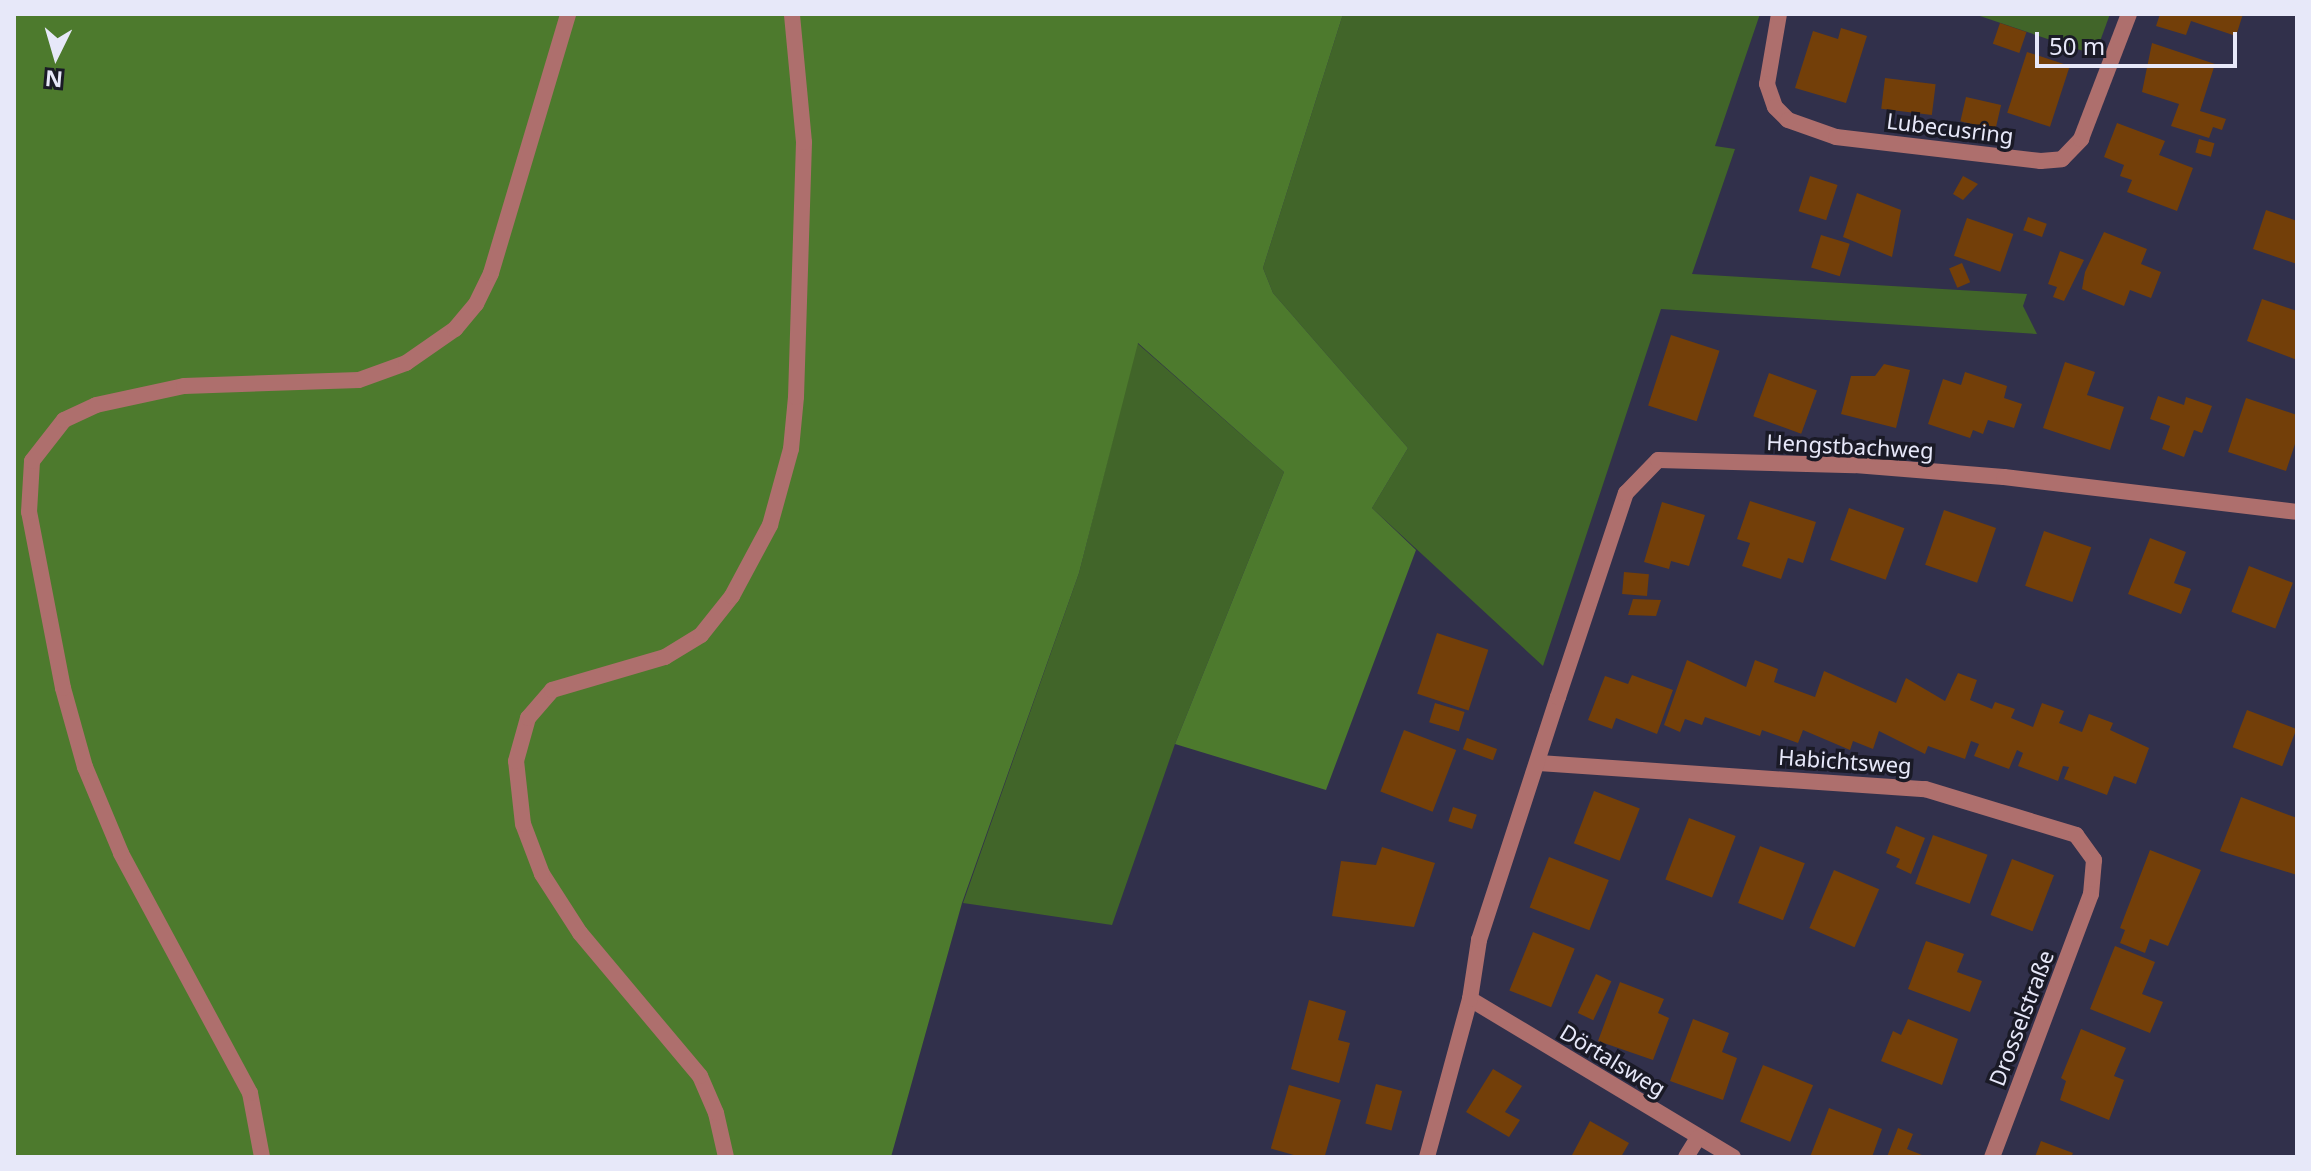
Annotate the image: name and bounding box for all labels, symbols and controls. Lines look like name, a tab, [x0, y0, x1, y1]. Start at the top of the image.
north arrow	[16, 16, 96, 96]
scale bar	[2039, 16, 2241, 66]
text: 50 m	[2049, 29, 2105, 62]
text: N	[44, 64, 64, 96]
street label: Lubecusring	[1885, 107, 2015, 149]
street label: Hengstbachweg	[1766, 428, 1934, 464]
street label: Habichtsweg	[1777, 743, 1913, 779]
street label: Drosselstraße	[1983, 947, 2059, 1089]
street label: Dörtalsweg	[1556, 1018, 1670, 1102]

